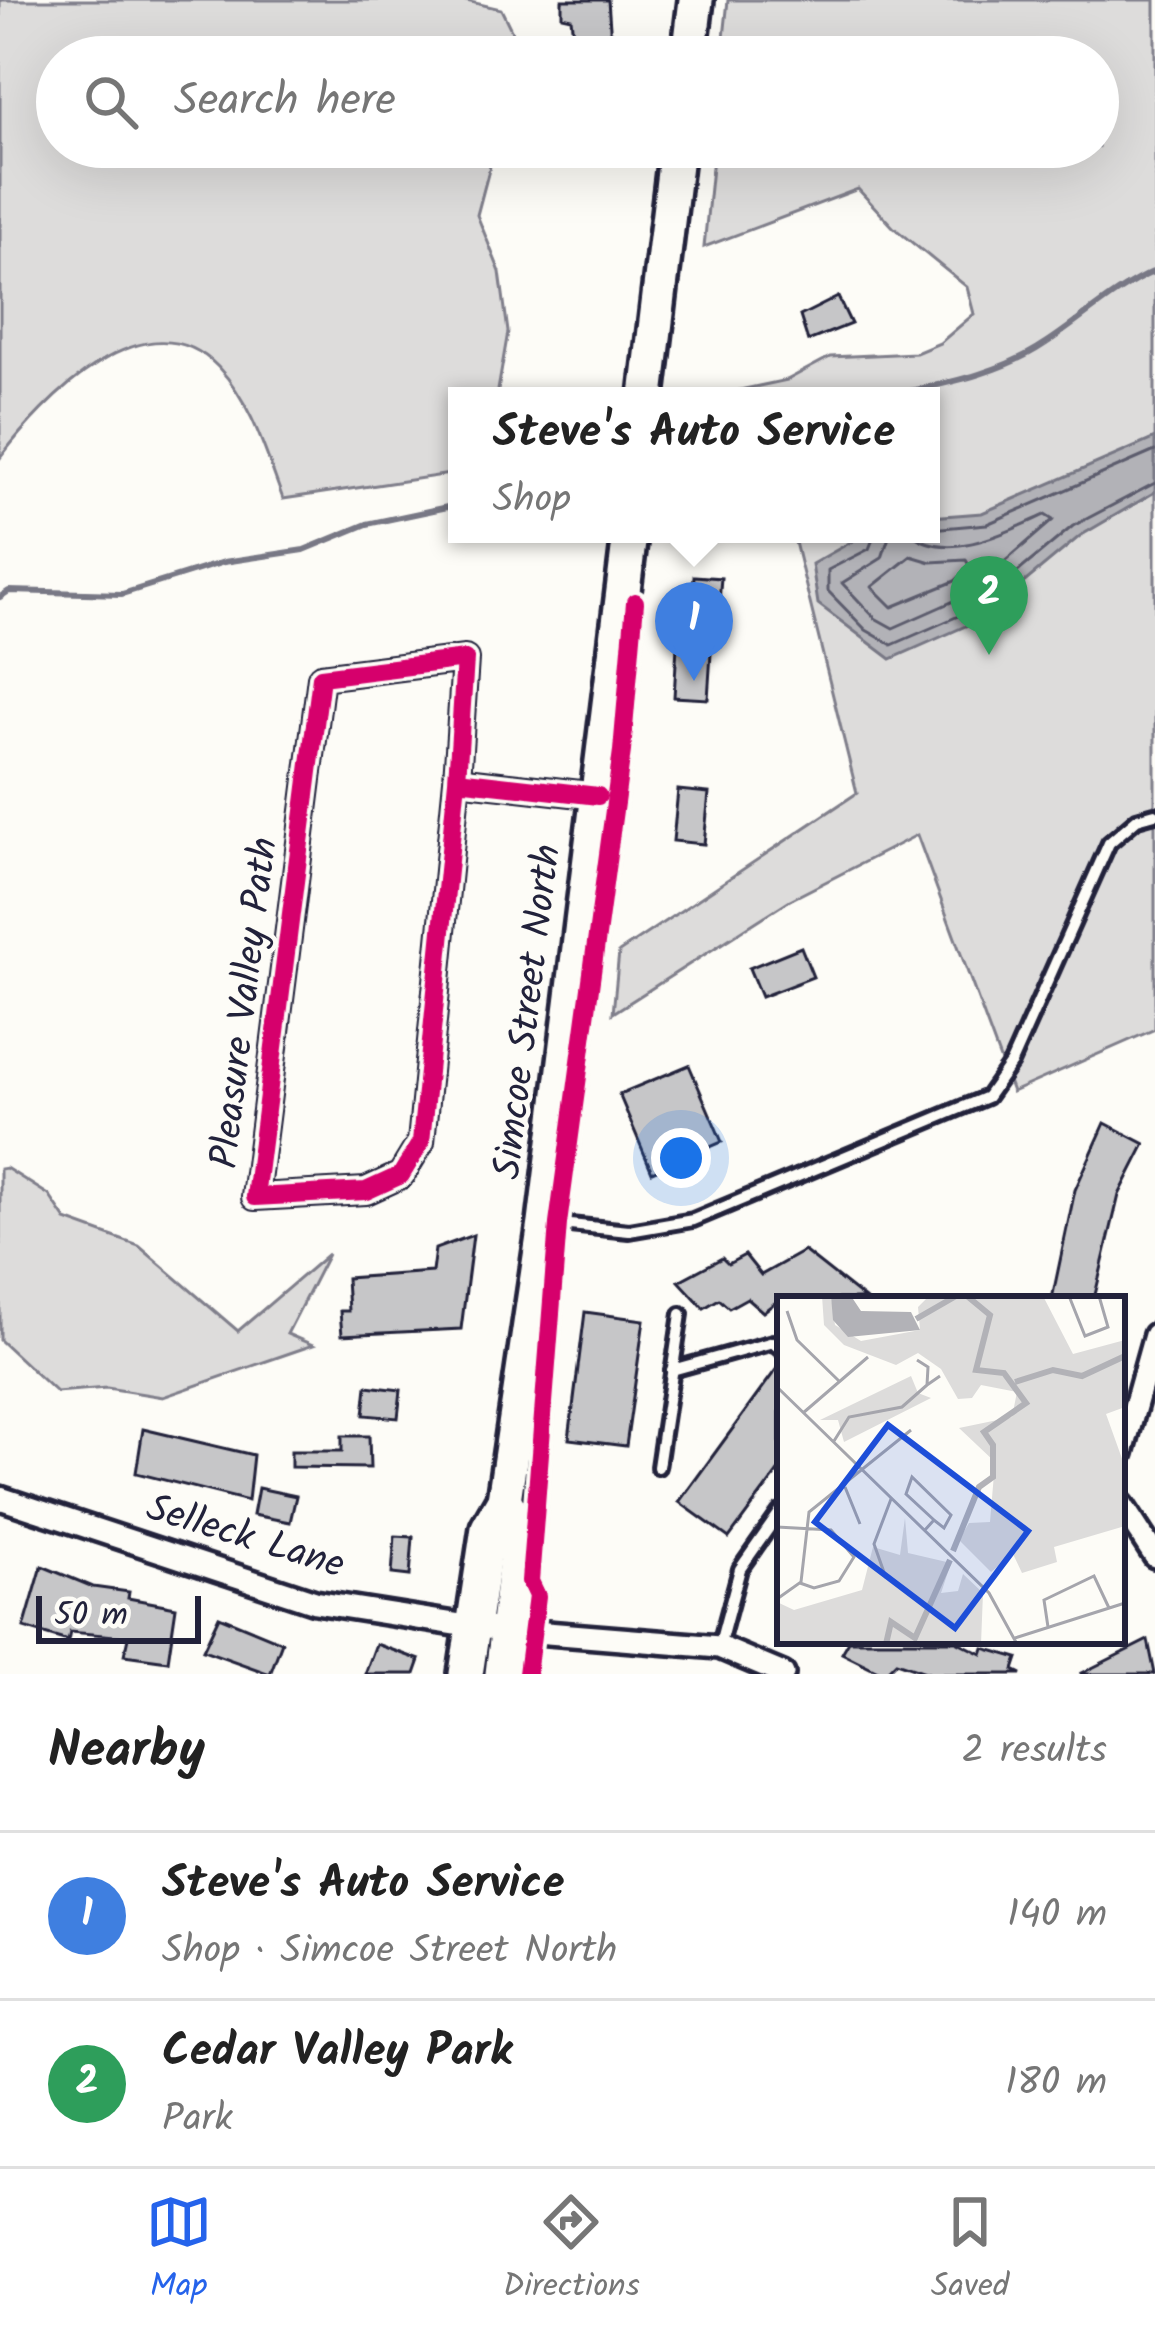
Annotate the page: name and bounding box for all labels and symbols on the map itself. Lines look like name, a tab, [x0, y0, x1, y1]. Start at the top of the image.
pin: 2	[950, 556, 1028, 655]
pin: 1	[655, 582, 733, 681]
street label: Pleasure Valley Path	[195, 834, 297, 1172]
street label: Simcoe Street North	[478, 841, 580, 1183]
your location	[651, 1128, 711, 1188]
inset map	[777, 1296, 1125, 1644]
street label: Selleck Lane	[138, 1479, 352, 1597]
scale bar	[36, 1590, 201, 1643]

